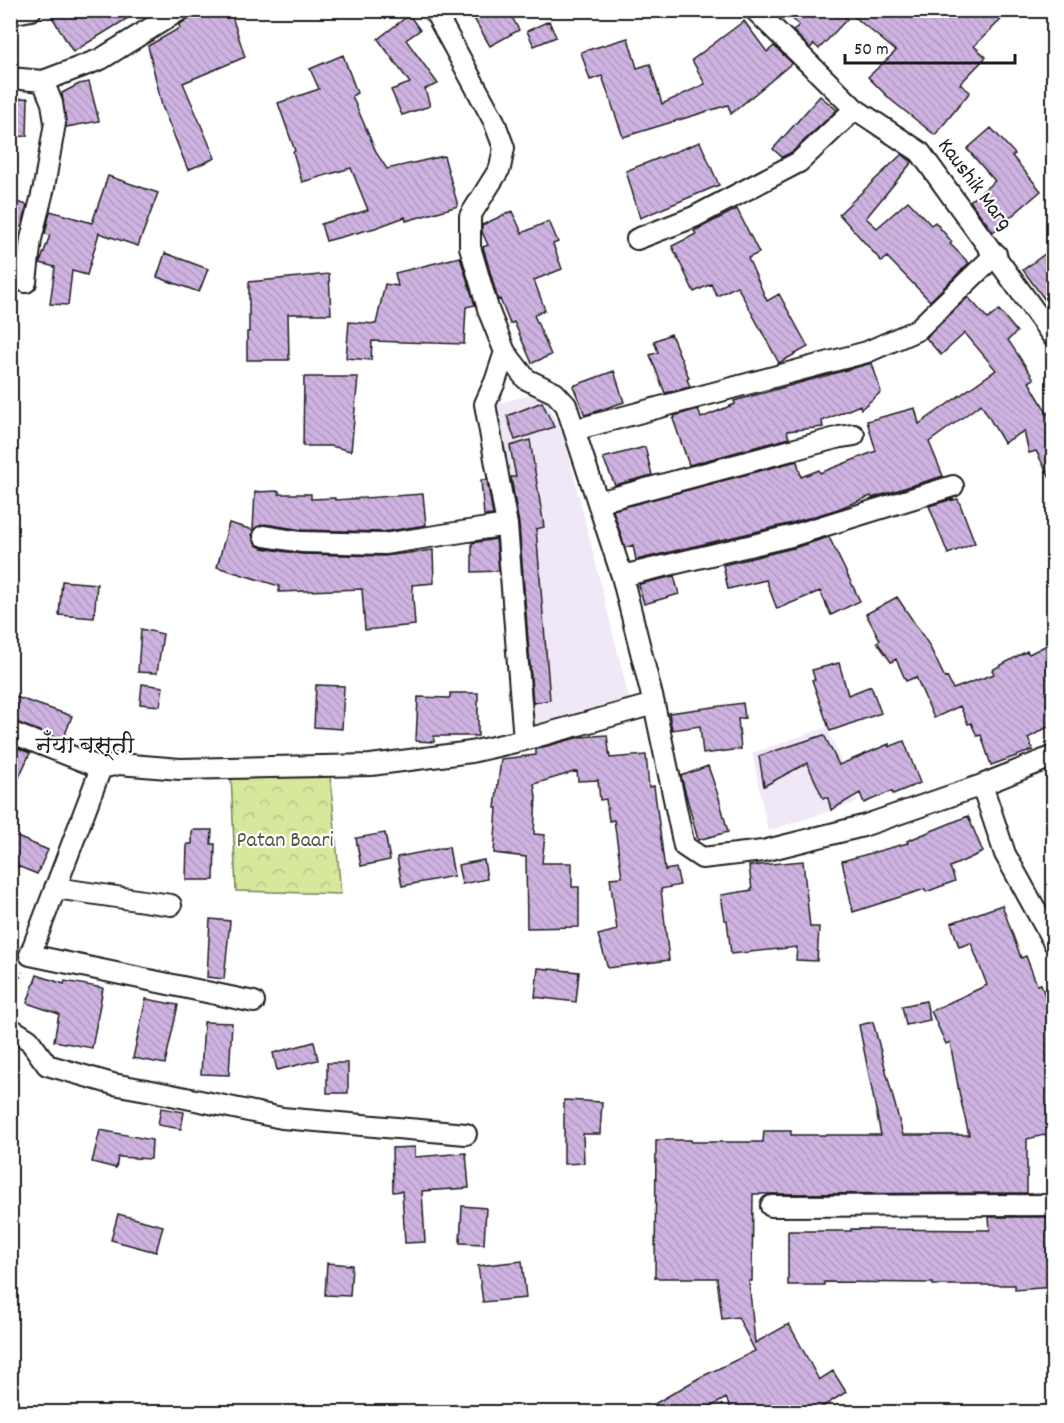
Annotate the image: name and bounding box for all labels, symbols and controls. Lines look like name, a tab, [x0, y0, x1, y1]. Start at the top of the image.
scale bar	[845, 27, 1014, 65]
text: 50 m	[854, 38, 889, 63]
street label: Kaushik Marg	[929, 132, 1019, 238]
district label: नँया बस्ती	[35, 729, 135, 764]
park label: Patan Baari	[236, 826, 334, 857]

